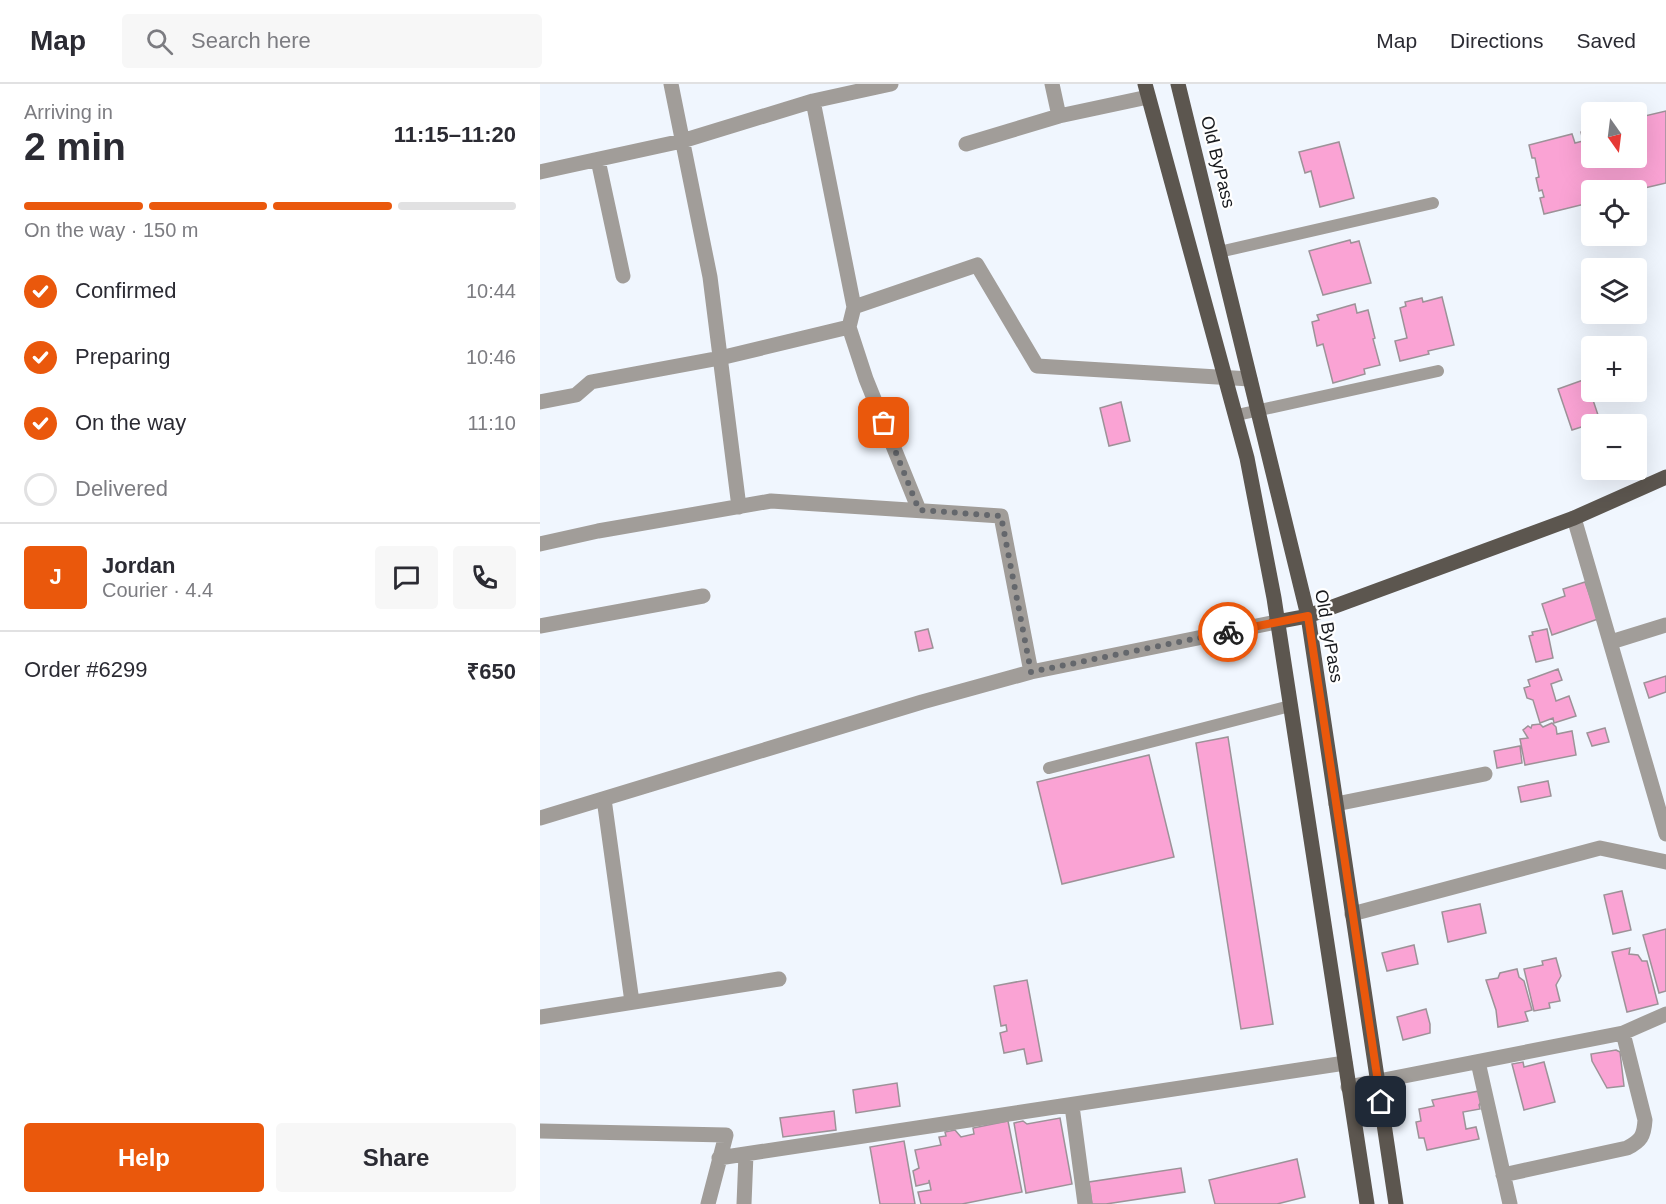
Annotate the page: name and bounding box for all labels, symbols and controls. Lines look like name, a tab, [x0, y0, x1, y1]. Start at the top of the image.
search box	[122, 14, 542, 68]
text: Map	[30, 25, 86, 56]
icon: search	[143, 25, 176, 58]
text: Search here	[191, 28, 311, 53]
text: Map	[1376, 29, 1417, 52]
text: Directions	[1450, 29, 1543, 52]
text: Saved	[1576, 29, 1636, 52]
text: Arriving in	[24, 101, 113, 123]
north arrow	[1581, 102, 1647, 168]
map controls	[1581, 102, 1647, 480]
street label: Old ByPass	[1197, 114, 1239, 210]
text: 11:15–11:20	[394, 122, 516, 147]
text: 2 min	[24, 125, 126, 168]
button: locate	[1581, 180, 1647, 246]
text: On the way · 150 m	[24, 219, 199, 241]
button: layers	[1581, 258, 1647, 324]
icon: check	[24, 275, 57, 308]
text: Confirmed	[75, 278, 176, 303]
text: 10:44	[466, 280, 516, 302]
button: +	[1581, 336, 1647, 402]
icon: check	[24, 341, 57, 374]
text: Preparing	[75, 344, 170, 369]
text: 10:46	[466, 346, 516, 368]
pin	[858, 397, 909, 448]
icon: bag	[867, 406, 900, 439]
icon: check	[24, 407, 57, 440]
text: On the way	[75, 410, 186, 435]
text: 11:10	[467, 412, 516, 434]
button: −	[1581, 414, 1647, 480]
text: Delivered	[75, 476, 168, 501]
button: chat	[375, 546, 438, 609]
button: phone	[453, 546, 516, 609]
text: Jordan	[102, 553, 175, 578]
text: J	[49, 564, 62, 589]
text: Courier · 4.4	[102, 579, 213, 601]
street label: Old ByPass	[1311, 588, 1347, 684]
courier	[1198, 602, 1258, 662]
icon: bike	[1212, 616, 1245, 649]
text: Order #6299	[24, 657, 148, 682]
text: ₹650	[467, 659, 516, 684]
pin	[1355, 1076, 1406, 1127]
icon: home	[1364, 1085, 1397, 1118]
button: Help	[24, 1123, 264, 1192]
button: Share	[276, 1123, 516, 1192]

